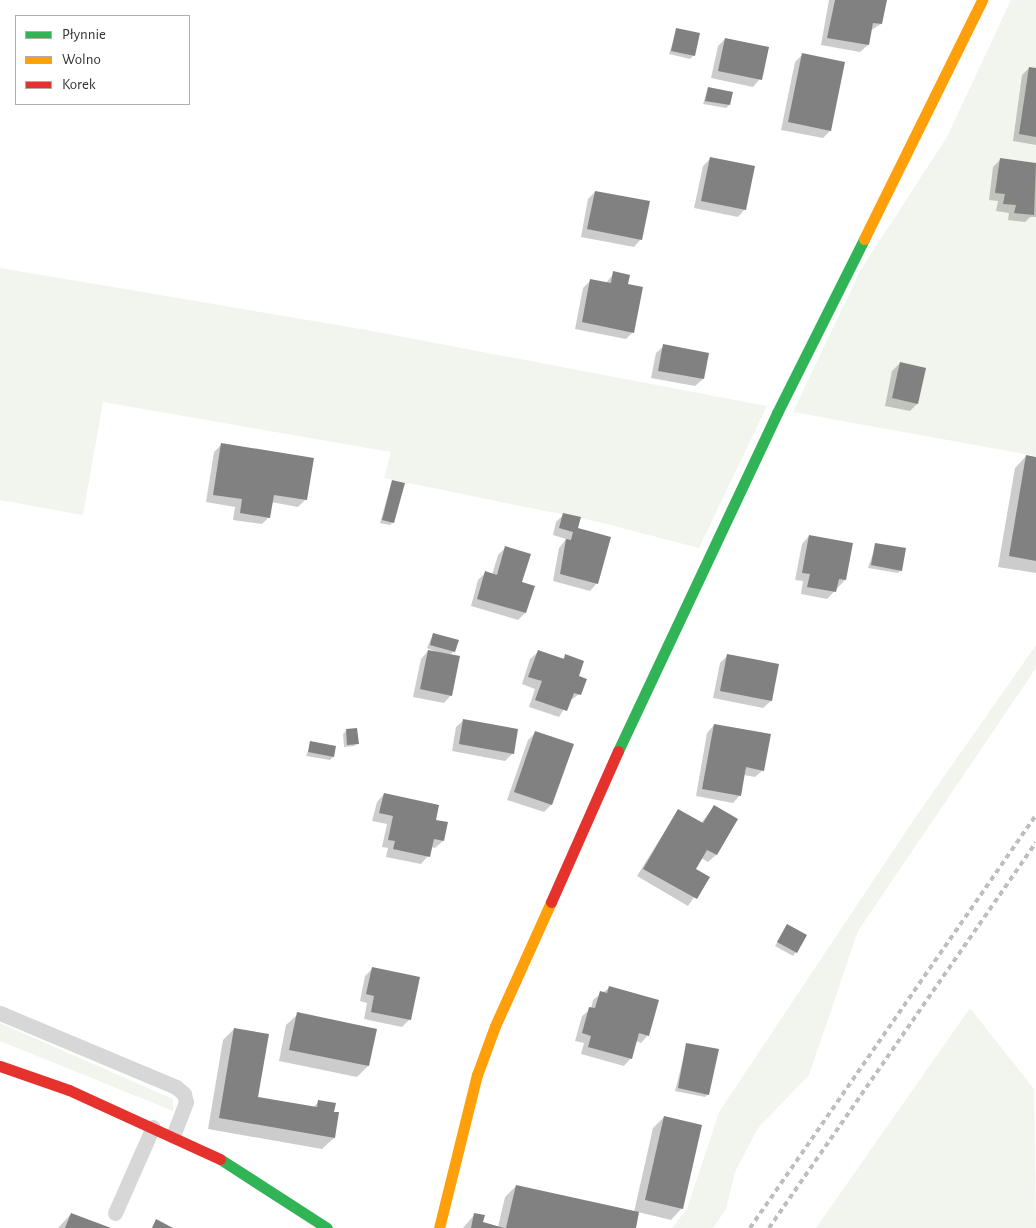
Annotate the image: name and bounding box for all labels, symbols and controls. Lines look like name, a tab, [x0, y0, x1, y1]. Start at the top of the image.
legend	[15, 15, 190, 105]
text: Płynnie	[62, 27, 106, 42]
text: Wolno	[62, 52, 101, 67]
text: Korek	[62, 77, 96, 92]

